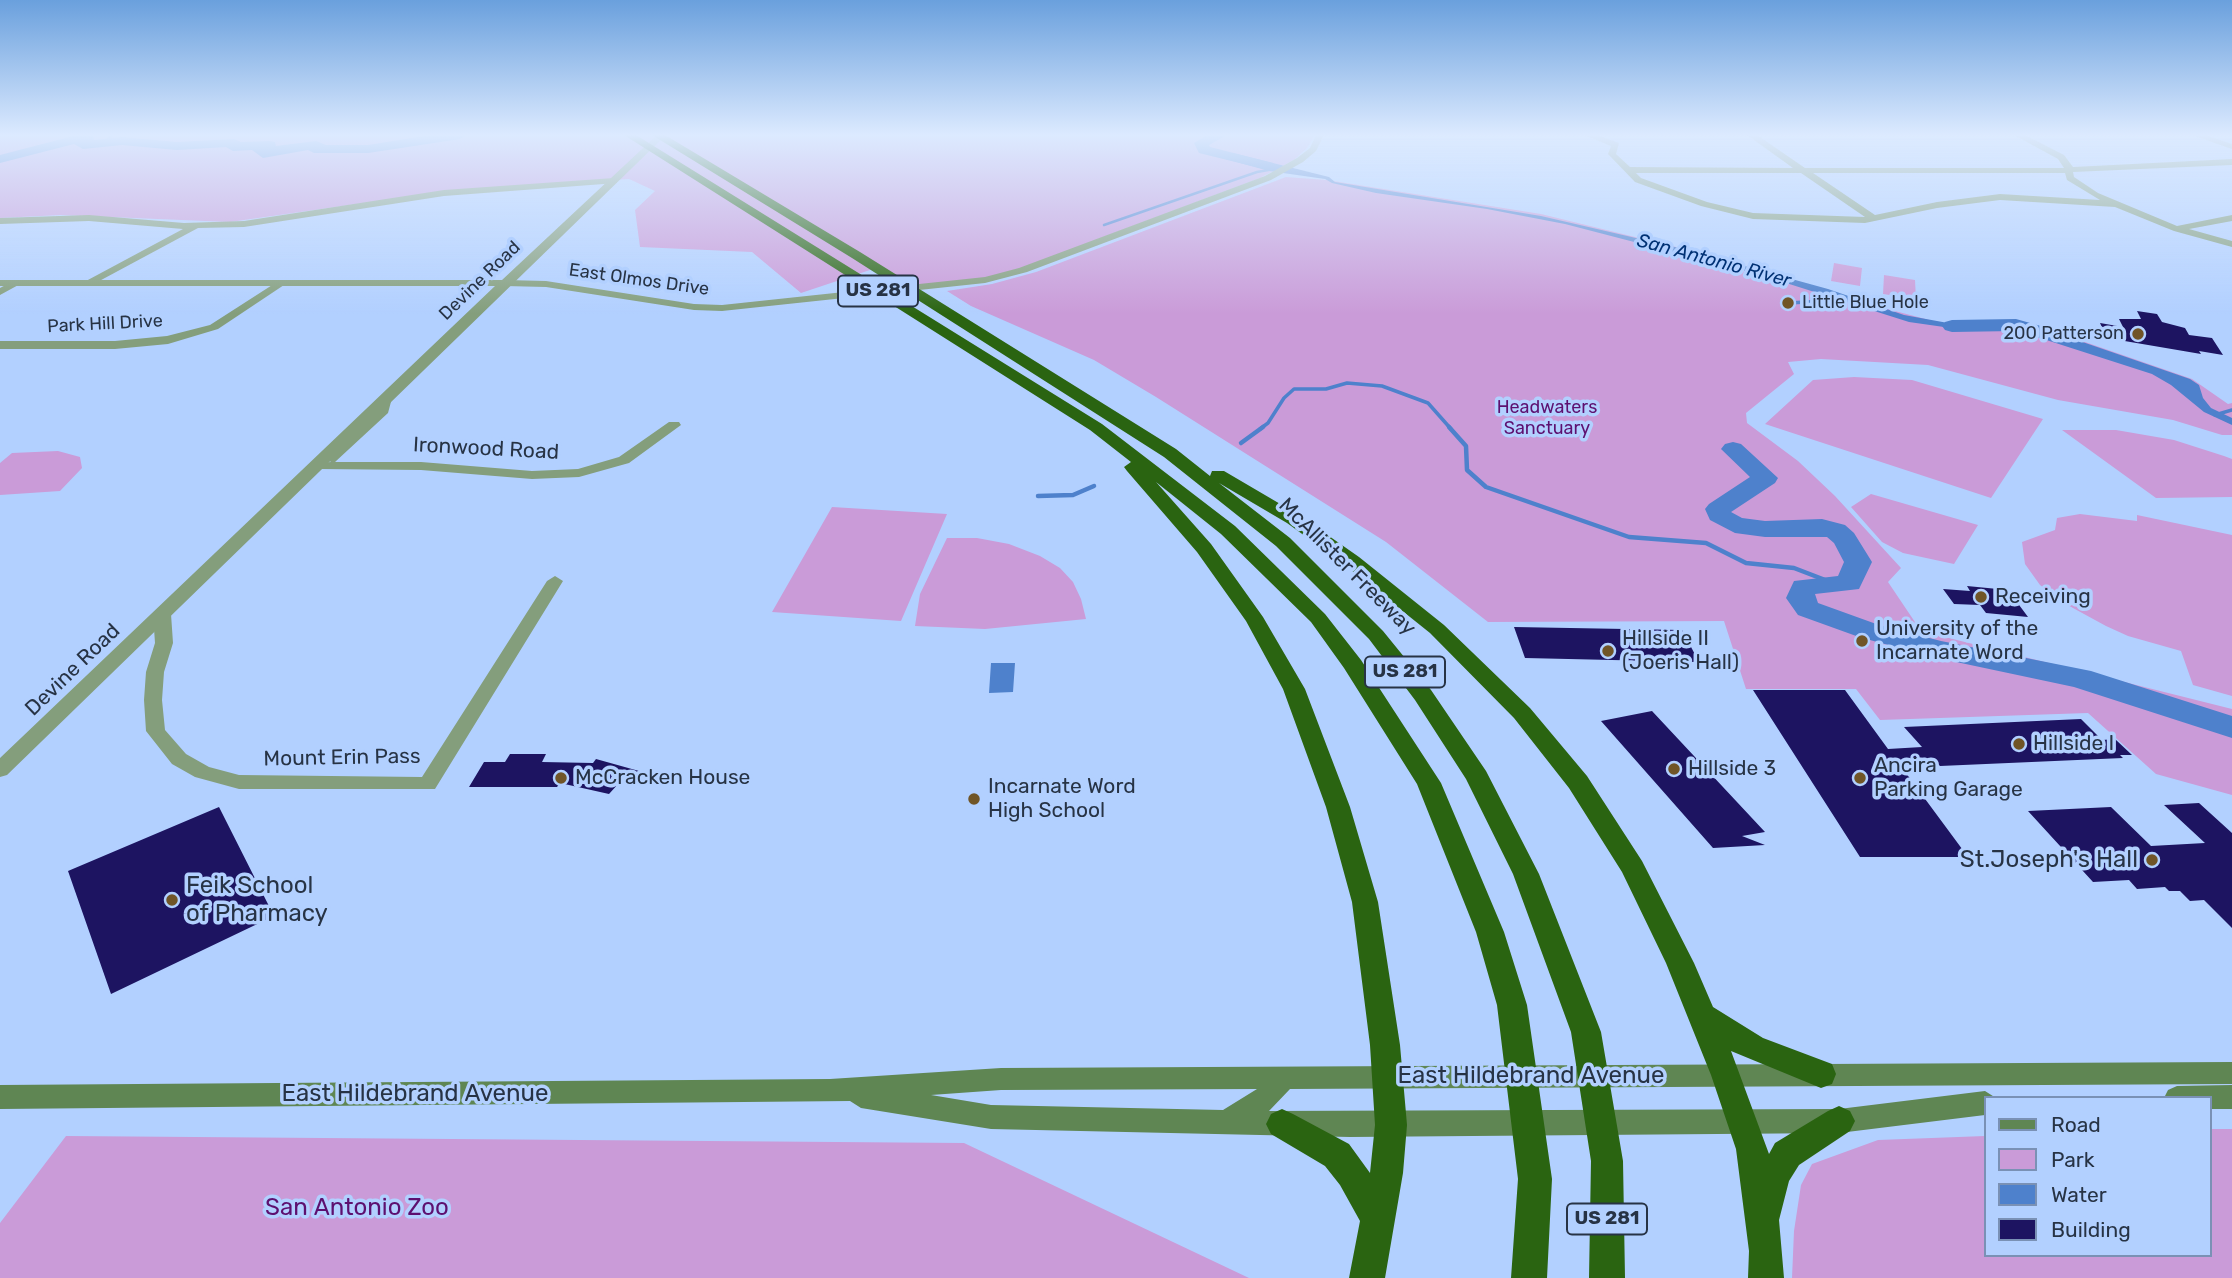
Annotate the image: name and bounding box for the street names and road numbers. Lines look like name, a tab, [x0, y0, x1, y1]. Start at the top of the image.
street label: Devine Road	[435, 237, 525, 325]
street label: East Olmos Drive	[568, 259, 710, 301]
road number: US 281	[838, 276, 918, 306]
street label: Park Hill Drive	[47, 310, 163, 338]
street label: Ironwood Road	[412, 433, 560, 465]
street label: McAllister Freeway	[1273, 493, 1421, 641]
street label: Devine Road	[20, 619, 126, 721]
road number: US 281	[1365, 656, 1445, 688]
street label: Mount Erin Pass	[263, 744, 421, 772]
street label: East Hildebrand Avenue	[1398, 1062, 1664, 1090]
street label: East Hildebrand Avenue	[282, 1080, 548, 1108]
road number: US 281	[1567, 1204, 1647, 1234]

